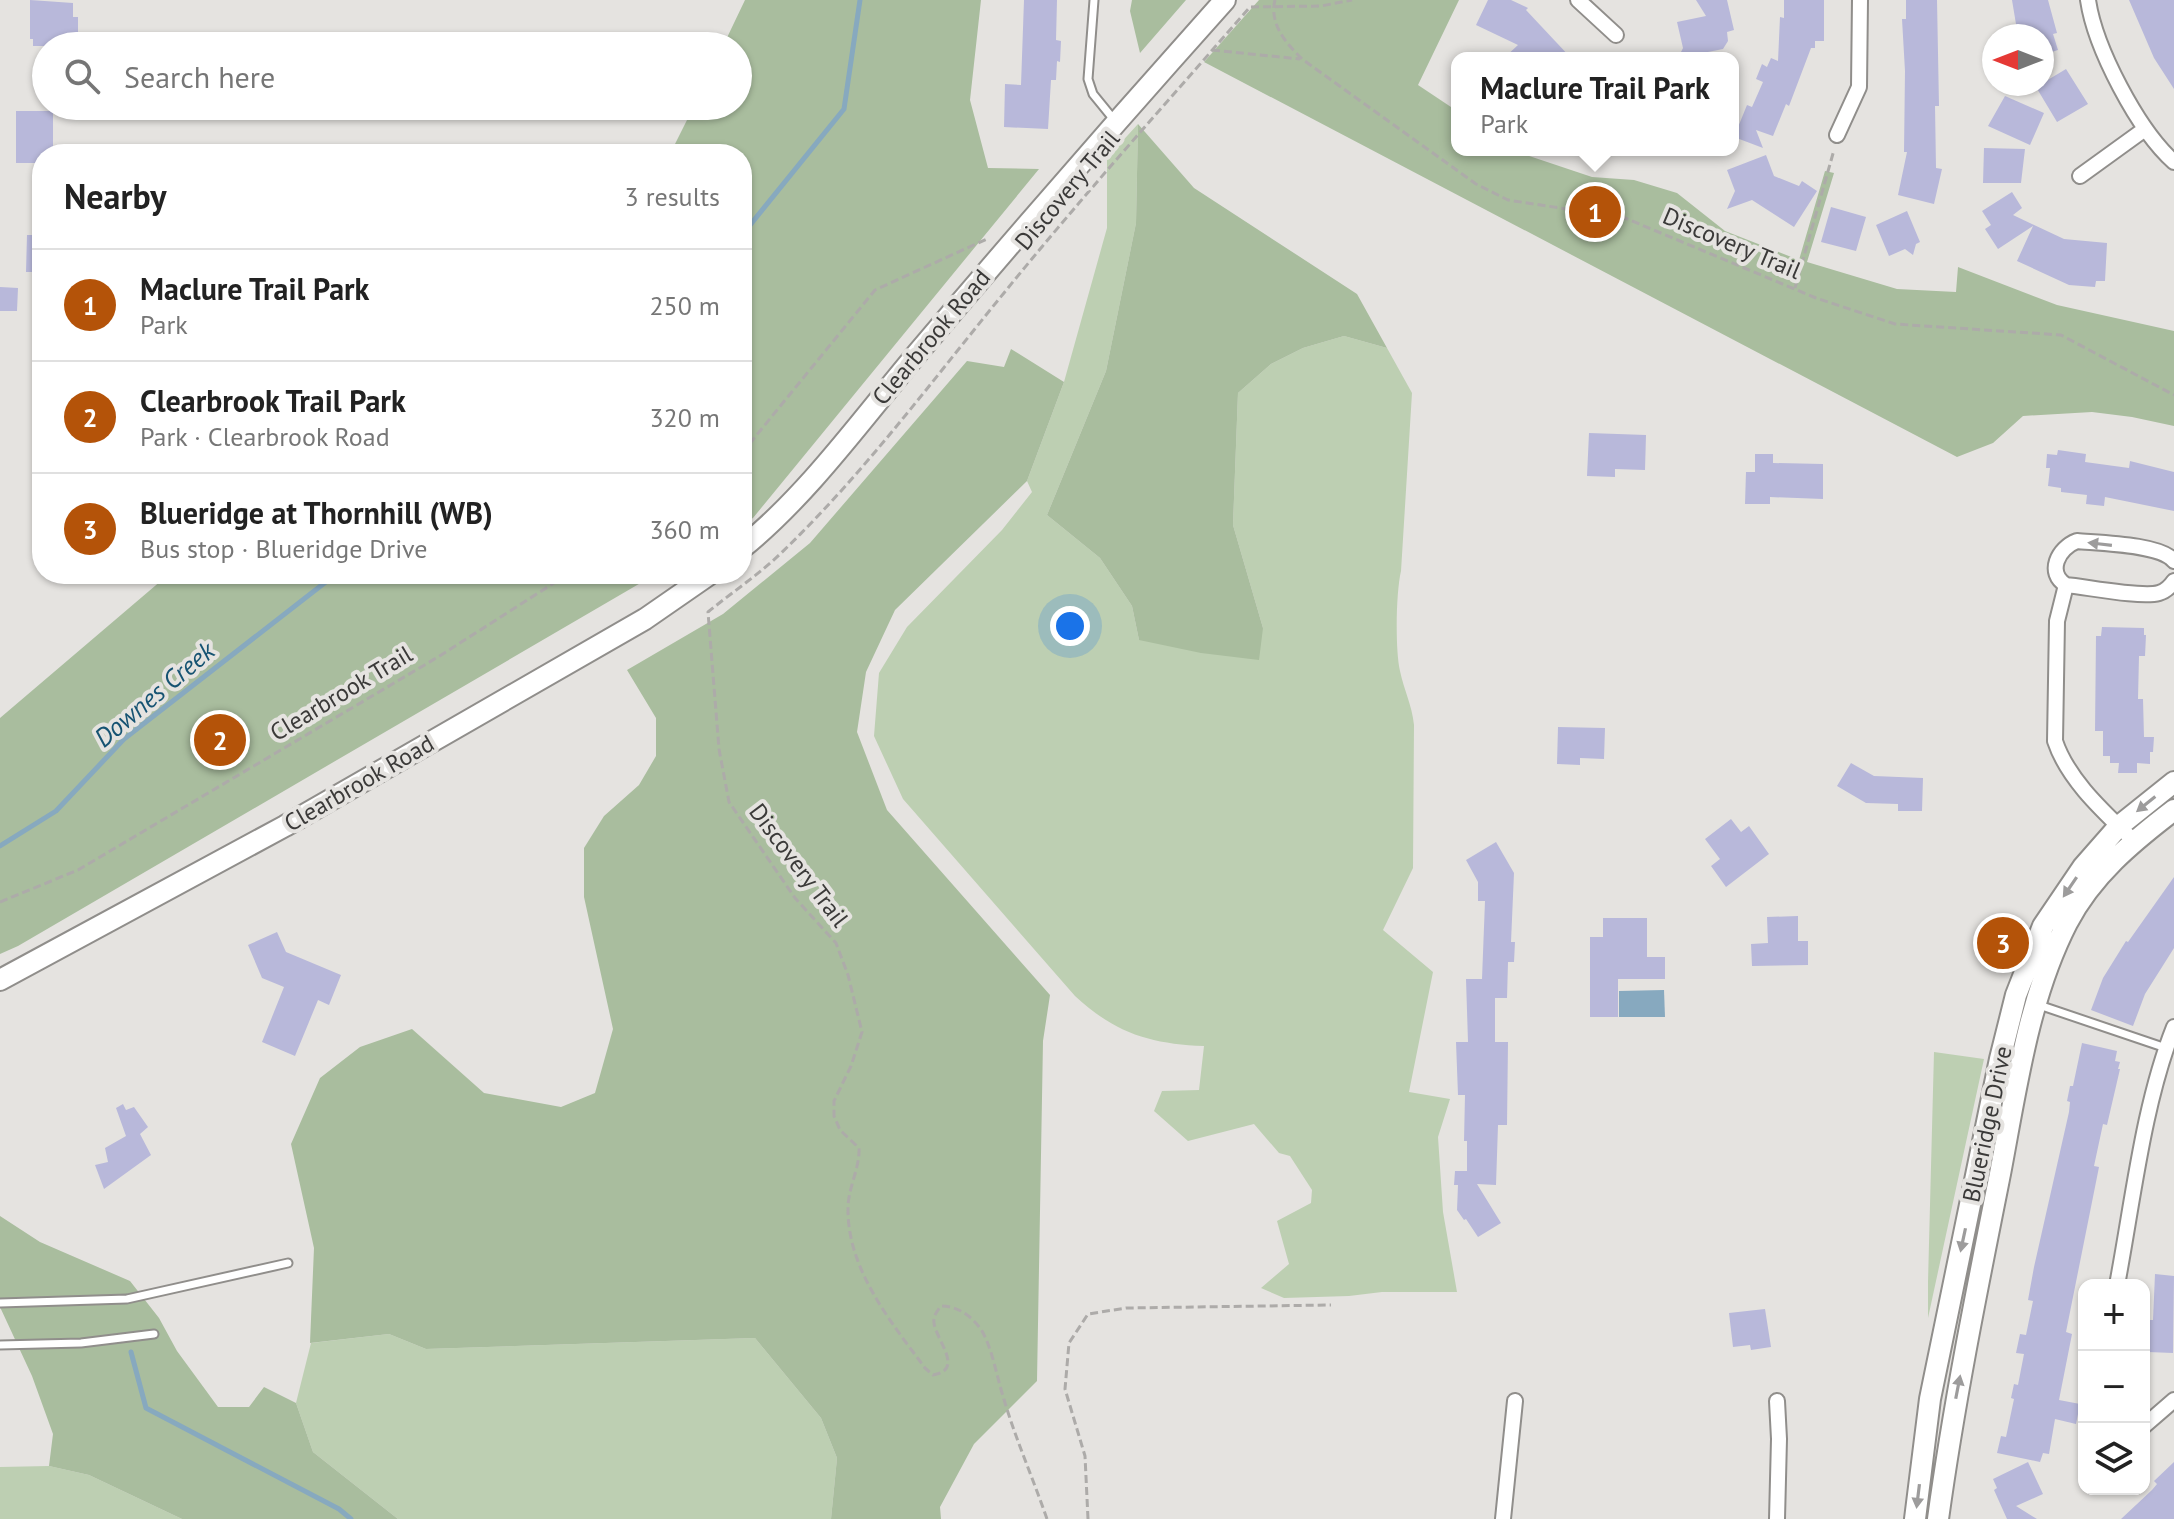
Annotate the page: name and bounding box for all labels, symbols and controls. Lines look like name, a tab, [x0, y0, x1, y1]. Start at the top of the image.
north arrow	[1982, 24, 2054, 96]
search box	[32, 32, 752, 120]
popup	[1451, 52, 1739, 156]
icon: search	[60, 54, 104, 98]
text: Search here	[124, 57, 275, 96]
text: Maclure Trail Park	[1480, 68, 1710, 107]
text: Park	[1480, 107, 1528, 140]
street label: Discovery Trail	[1008, 124, 1126, 256]
text: Nearby	[64, 174, 166, 218]
text: 3 results	[625, 180, 720, 213]
pin: 1	[1569, 182, 1621, 242]
street label: Discovery Trail	[1658, 200, 1806, 286]
street label: Clearbrook Road	[865, 263, 997, 411]
text: Maclure Trail Park	[140, 269, 369, 308]
text: 1	[83, 289, 97, 322]
text: 250 m	[649, 289, 720, 322]
text: Park	[140, 308, 188, 341]
text: Clearbrook Trail Park	[140, 381, 406, 420]
text: 2	[83, 401, 97, 434]
text: 320 m	[649, 401, 720, 434]
text: Park · Clearbrook Road	[140, 420, 390, 453]
text: Blueridge at Thornhill (WB)	[140, 493, 493, 532]
text: 3	[83, 513, 97, 546]
text: 360 m	[649, 513, 720, 546]
text: Bus stop · Blueridge Drive	[140, 532, 428, 565]
one-way arrow	[2087, 537, 2112, 550]
your location	[1050, 606, 1090, 646]
water label: Downes Creek	[87, 633, 222, 754]
street label: Clearbrook Trail	[264, 638, 418, 748]
pin: 2	[194, 710, 246, 770]
street label: Clearbrook Road	[279, 728, 439, 838]
one-way arrow	[2136, 795, 2156, 812]
street label: Discovery Trail	[742, 797, 856, 933]
one-way arrow	[2063, 876, 2078, 897]
pin: 3	[1977, 913, 2029, 973]
street label: Blueridge Drive	[1955, 1043, 2019, 1205]
one-way arrow	[1956, 1227, 1968, 1252]
map controls	[2078, 1279, 2150, 1495]
button: +	[2078, 1279, 2150, 1351]
button: −	[2078, 1351, 2150, 1423]
one-way arrow	[1952, 1374, 1965, 1399]
button: layers	[2078, 1423, 2150, 1495]
one-way arrow	[1911, 1484, 1924, 1509]

